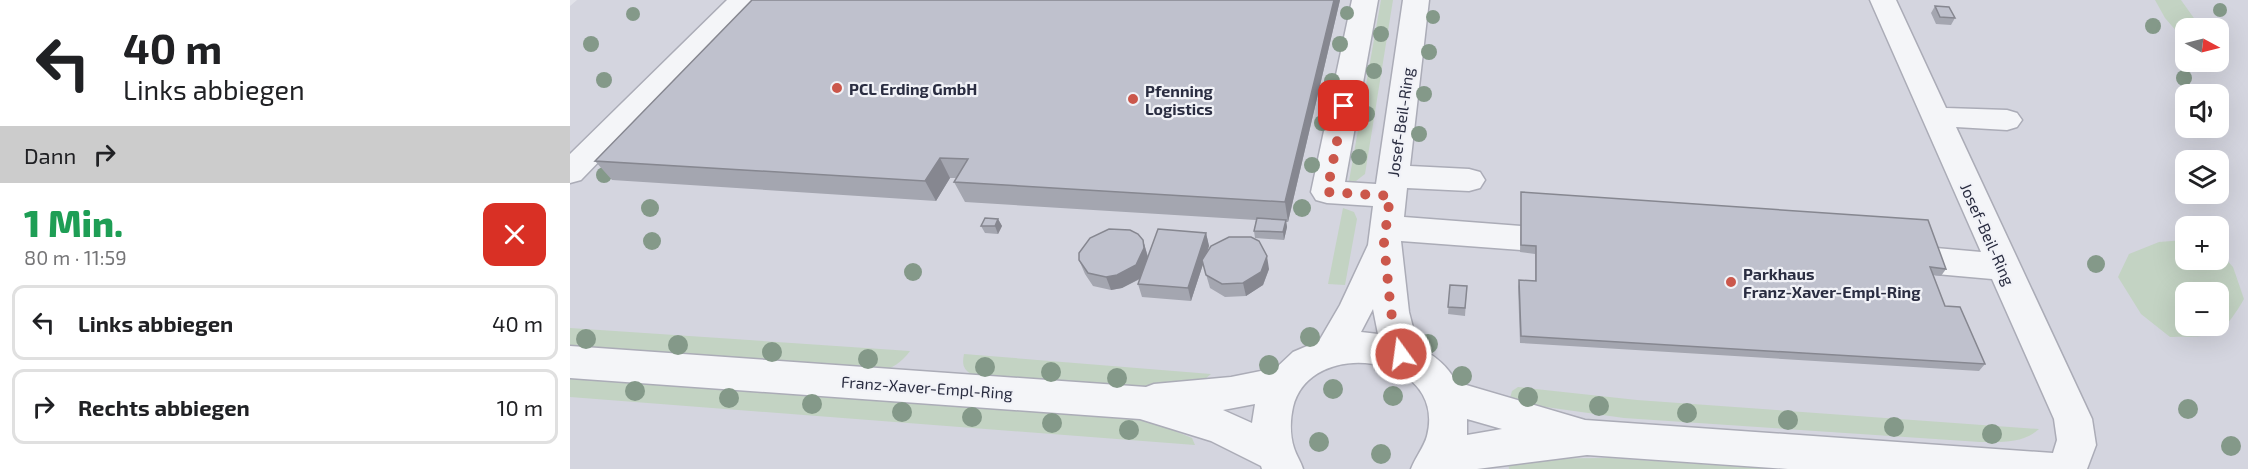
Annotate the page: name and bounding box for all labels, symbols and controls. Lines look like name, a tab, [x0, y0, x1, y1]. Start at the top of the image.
north arrow	[2175, 18, 2229, 72]
map controls	[2175, 18, 2229, 336]
text: 40 m	[123, 22, 222, 72]
icon: left	[24, 24, 102, 102]
street label: Josef-Beil-Ring	[1383, 66, 1417, 178]
text: Links abbiegen	[123, 73, 305, 105]
place label: PCL Erding GmbH	[849, 79, 977, 98]
pin	[1318, 80, 1369, 131]
marker: PCL Erding GmbH	[830, 81, 844, 95]
place label: Pfenning Logistics	[1145, 81, 1214, 118]
button: sound	[2175, 84, 2229, 138]
icon: arrive	[1327, 89, 1360, 122]
marker: Pfenning Logistics	[1126, 92, 1140, 106]
icon: right	[88, 138, 121, 171]
text: Dann	[24, 142, 76, 168]
button: layers	[2175, 150, 2229, 204]
street label: Josef-Beil-Ring	[1957, 180, 2019, 288]
text: 1 Min.	[24, 201, 123, 244]
button: close	[483, 203, 546, 266]
button: +	[2175, 216, 2229, 270]
text: 80 m · 11:59	[24, 245, 127, 269]
place label: Parkhaus Franz-Xaver-Empl-Ring	[1743, 264, 1921, 301]
marker: Parkhaus Franz-Xaver-Empl-Ring	[1724, 275, 1738, 289]
button: −	[2175, 282, 2229, 336]
icon: left	[27, 306, 60, 339]
text: Links abbiegen	[78, 310, 233, 336]
text: 40 m	[492, 310, 543, 336]
position arrow	[1369, 322, 1433, 386]
street label: Franz-Xaver-Empl-Ring	[841, 372, 1014, 402]
icon: right	[27, 390, 60, 423]
text: Rechts abbiegen	[78, 394, 250, 420]
text: 10 m	[497, 394, 543, 420]

